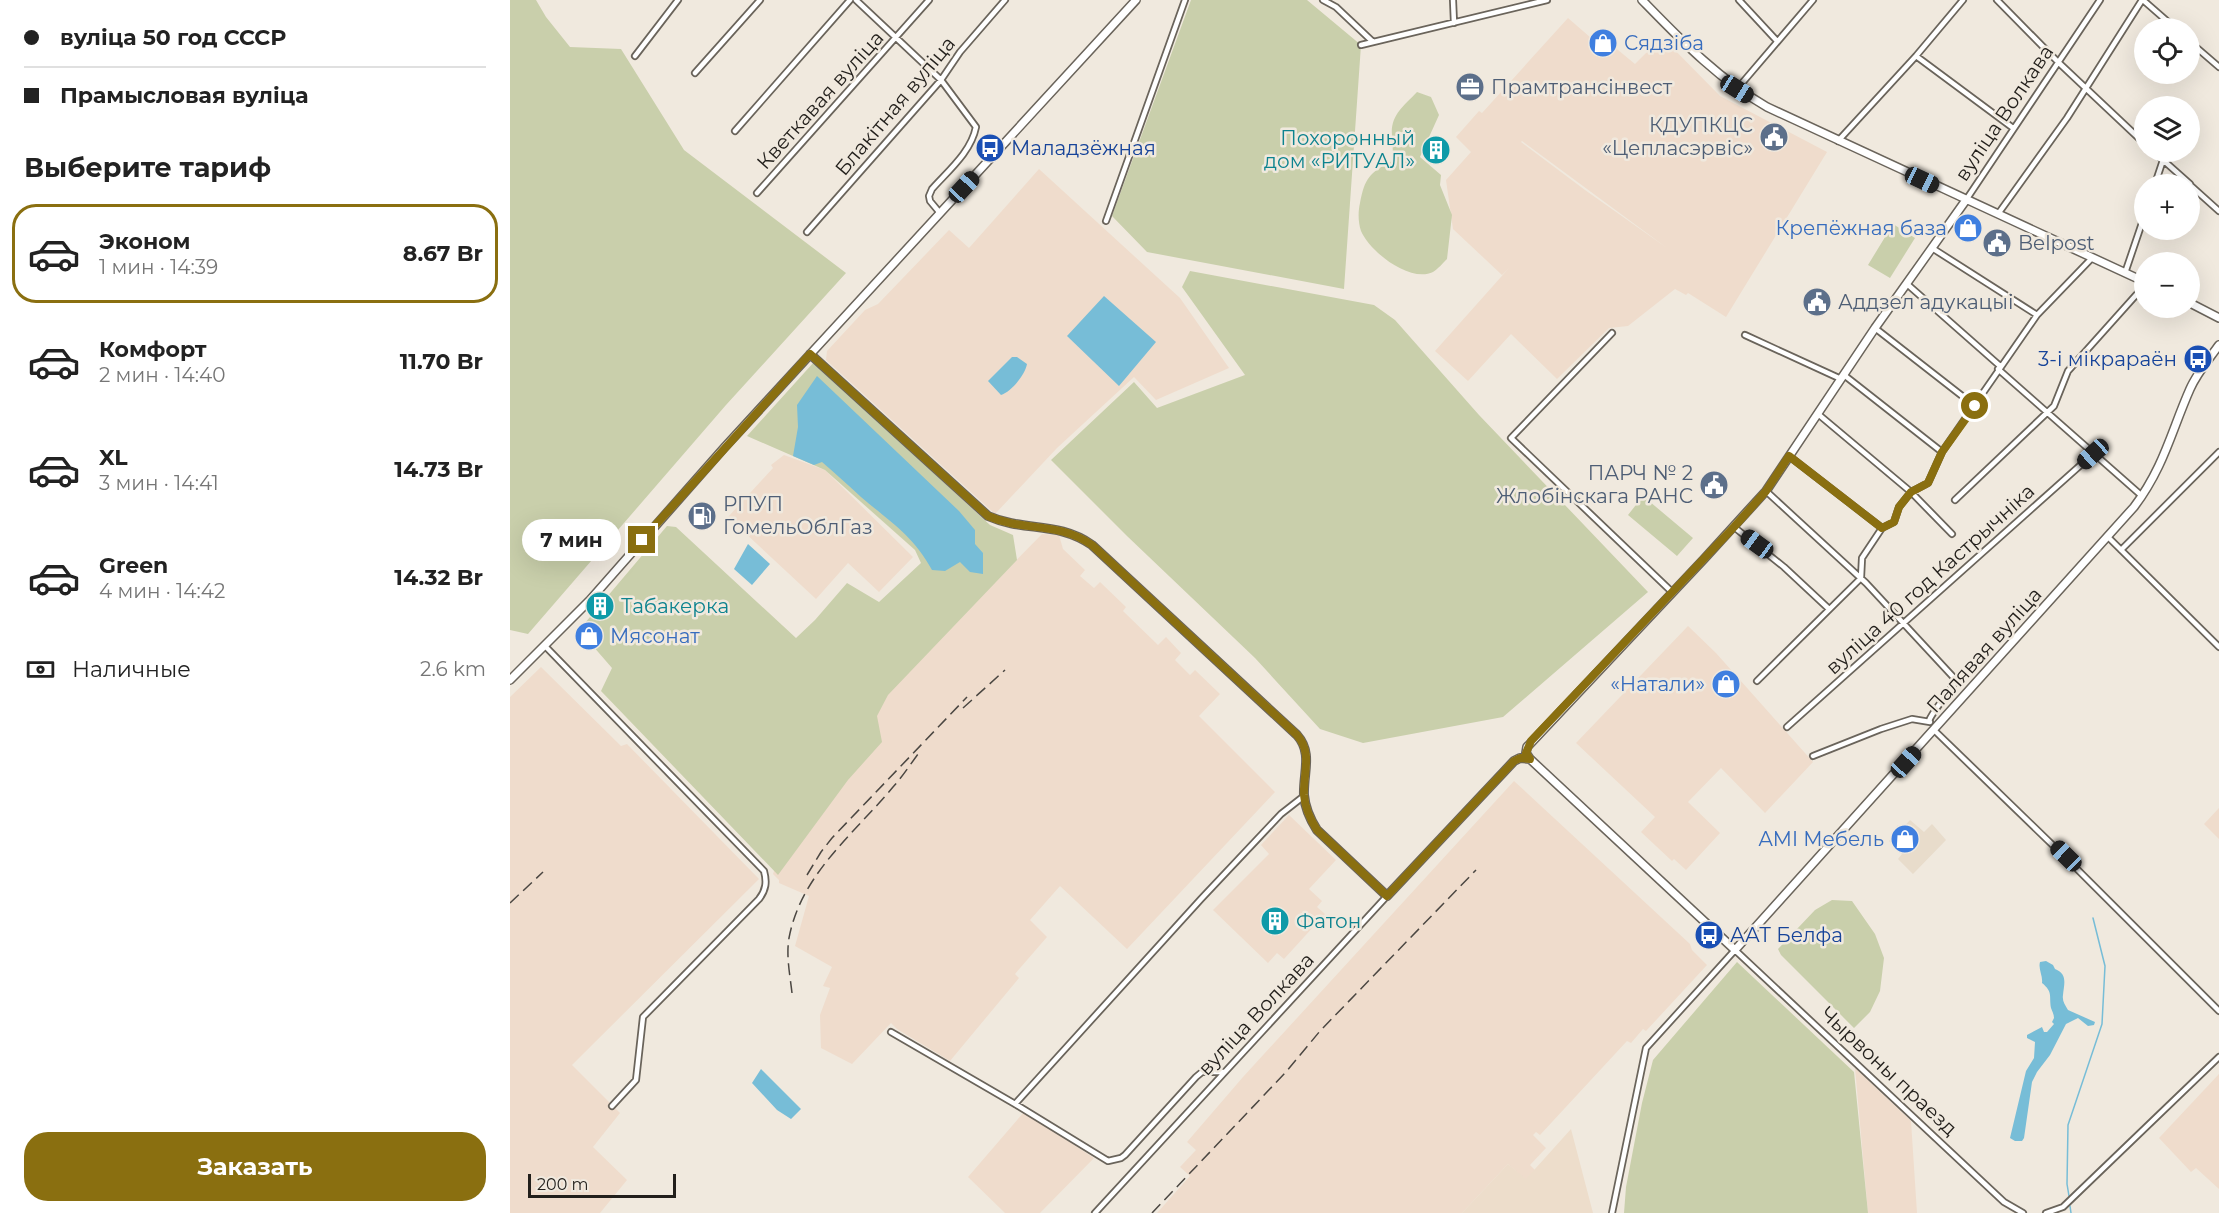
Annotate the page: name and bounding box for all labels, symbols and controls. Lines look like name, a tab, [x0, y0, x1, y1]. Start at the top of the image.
map controls	[2134, 18, 2200, 318]
button: locate	[2134, 18, 2200, 84]
text: вуліца 50 год СССР	[60, 24, 286, 51]
street label: Кветкавая вуліца	[752, 26, 888, 174]
shop icon: Сядзіба	[1587, 27, 1619, 59]
place label: Сядзіба	[1624, 31, 1704, 55]
street label: Блакітная вуліца	[830, 32, 960, 180]
street label: вуліца Волкава	[1950, 40, 2058, 186]
office icon: Прамтрансінвест	[1454, 71, 1486, 103]
car	[1717, 72, 1757, 106]
place label: Прамтрансінвест	[1491, 75, 1673, 99]
text: Прамысловая вуліца	[60, 82, 308, 109]
button: layers	[2134, 96, 2200, 162]
place label: КДУПКЦС «Цепласэрвіс»	[1602, 113, 1753, 160]
public building icon: КДУПКЦС «Цепласэрвіс»	[1758, 121, 1790, 153]
place label: Похоронный дом «РИТУАЛ»	[1264, 126, 1415, 173]
bus stop icon: Маладзёжная	[974, 132, 1006, 164]
building icon: Похоронный дом «РИТУАЛ»	[1420, 134, 1452, 166]
place label: Маладзёжная	[1011, 136, 1156, 160]
text: Выберите тариф	[24, 151, 271, 184]
car	[1902, 164, 1942, 196]
car	[945, 168, 983, 206]
button: +	[2134, 174, 2200, 240]
shop icon: Крепёжная база	[1952, 212, 1984, 244]
place label: Крепёжная база	[1775, 216, 1947, 240]
icon: car	[27, 227, 81, 281]
public building icon: Belpost	[1981, 227, 2013, 259]
text: Эконом	[99, 228, 190, 255]
place label: Belpost	[2018, 231, 2095, 255]
text: 8.67 Br	[403, 240, 483, 267]
button: −	[2134, 252, 2200, 318]
text: 1 мин · 14:39	[99, 255, 218, 279]
public building icon: Аддзел адукацыі	[1801, 286, 1833, 318]
place label: Аддзел адукацыі	[1838, 290, 2013, 314]
icon: car	[27, 335, 81, 389]
text: Комфорт	[99, 336, 207, 363]
bus stop icon: 3-і мікрараён	[2182, 343, 2214, 375]
place label: 3-і мікрараён	[2038, 347, 2177, 371]
text: 11.70 Br	[400, 348, 483, 375]
text: 2 мин · 14:40	[99, 363, 225, 387]
route start	[1961, 392, 1988, 419]
car	[2074, 435, 2112, 473]
icon: car	[27, 443, 81, 497]
text: XL	[99, 444, 128, 471]
text: 14.73 Br	[394, 456, 483, 483]
place label: ПАРЧ № 2 Жлобінскага РАНС	[1496, 461, 1693, 508]
public building icon: ПАРЧ № 2 Жлобінскага РАНС	[1698, 469, 1730, 501]
text: 3 мин · 14:41	[99, 471, 219, 495]
street label: вуліца 40 год Кастрычніка	[1821, 479, 2039, 679]
place label: РПУП ГомельОблГаз	[723, 492, 873, 539]
fuel station icon: РПУП ГомельОблГаз	[686, 500, 718, 532]
callout: 7 мин	[522, 519, 621, 561]
route end	[628, 526, 655, 553]
car	[1737, 526, 1777, 562]
text: 7 мин	[540, 528, 603, 552]
icon: car	[27, 551, 81, 605]
text: Green	[99, 552, 168, 579]
text: 14.32 Br	[394, 564, 483, 591]
text: 4 мин · 14:42	[99, 579, 225, 603]
street label: Палявая вуліца	[1921, 582, 2047, 718]
building icon: Табакерка	[584, 590, 616, 622]
place label: Табакерка	[621, 594, 729, 618]
shop icon: Мясонат	[573, 620, 605, 652]
place label: Мясонат	[610, 624, 700, 648]
icon: cash	[24, 653, 57, 686]
text: Наличные	[72, 656, 191, 683]
text: 2.6 km	[420, 657, 486, 681]
shop icon: «Натали»	[1710, 668, 1742, 700]
place label: «Натали»	[1610, 672, 1705, 696]
car	[1887, 743, 1925, 781]
shop icon: AMI Мебель	[1889, 823, 1921, 855]
place label: AMI Мебель	[1758, 827, 1884, 851]
car	[2047, 837, 2085, 875]
building icon: Фатон	[1259, 905, 1291, 937]
place label: Фатон	[1296, 909, 1361, 933]
bus stop icon: ААТ Белфа	[1693, 919, 1725, 951]
place label: ААТ Белфа	[1730, 923, 1843, 947]
street label: вуліца Волкава	[1193, 948, 1319, 1080]
street label: Чырвоны праезд	[1816, 1002, 1962, 1140]
button: Заказать	[24, 1132, 486, 1201]
scale bar	[528, 1171, 676, 1198]
text: 200 m	[537, 1175, 588, 1194]

